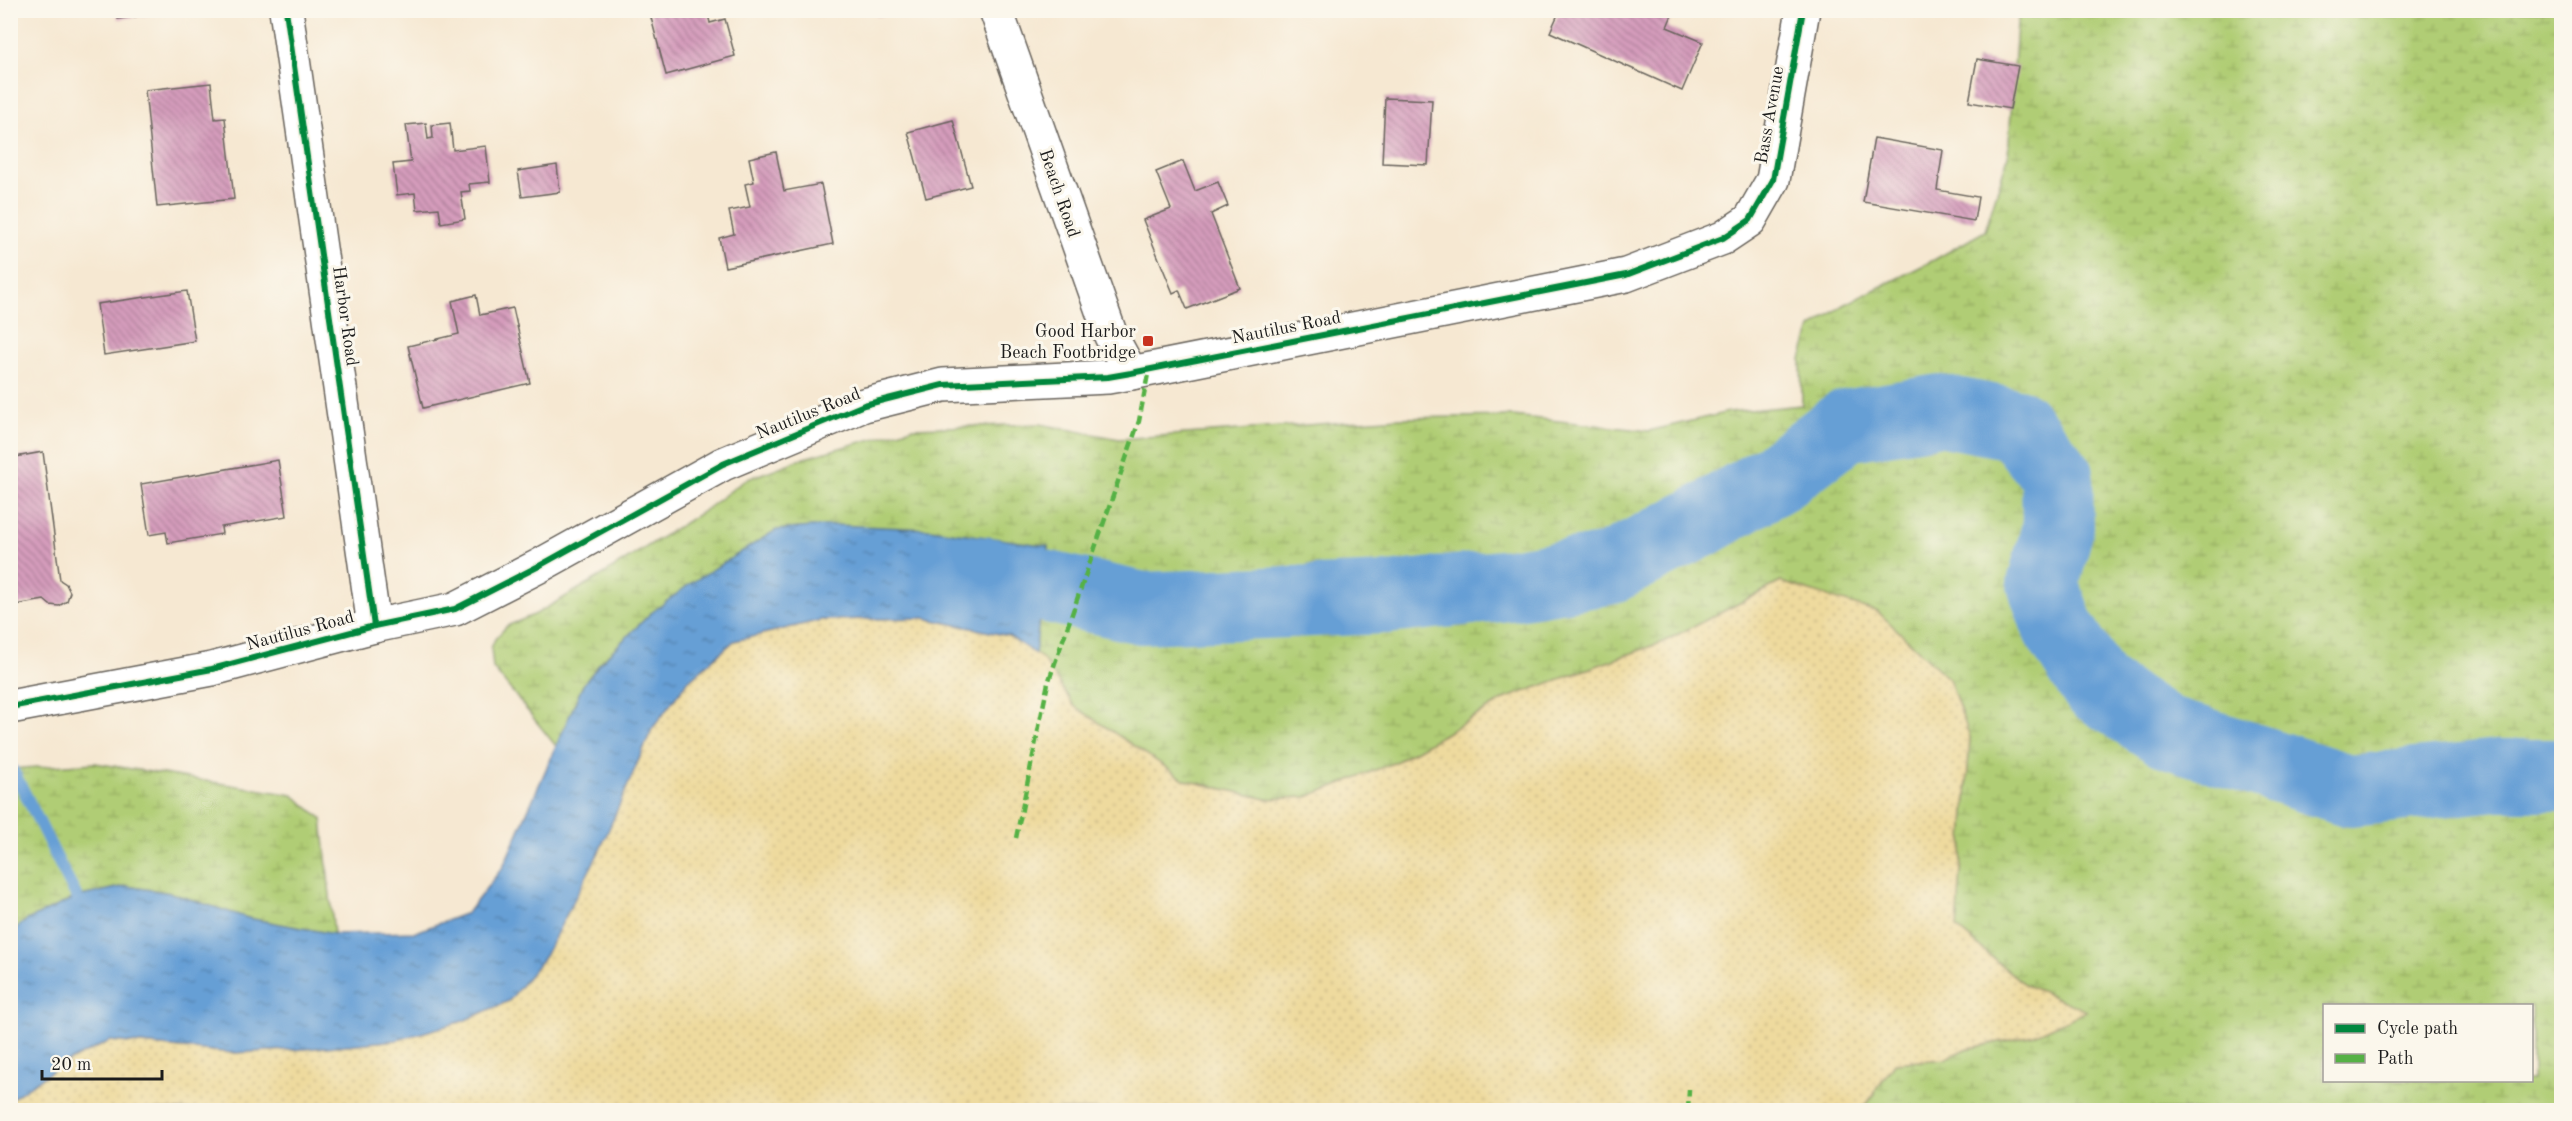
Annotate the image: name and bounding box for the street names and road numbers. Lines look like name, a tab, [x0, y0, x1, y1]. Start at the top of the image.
street label: Bass Avenue	[1753, 65, 1787, 166]
street label: Beach Road	[1036, 147, 1083, 240]
street label: Harbor Road	[329, 265, 361, 367]
street label: Nautilus Road	[1230, 309, 1342, 347]
street label: Nautilus Road	[754, 385, 863, 443]
street label: Nautilus Road	[244, 608, 356, 654]

